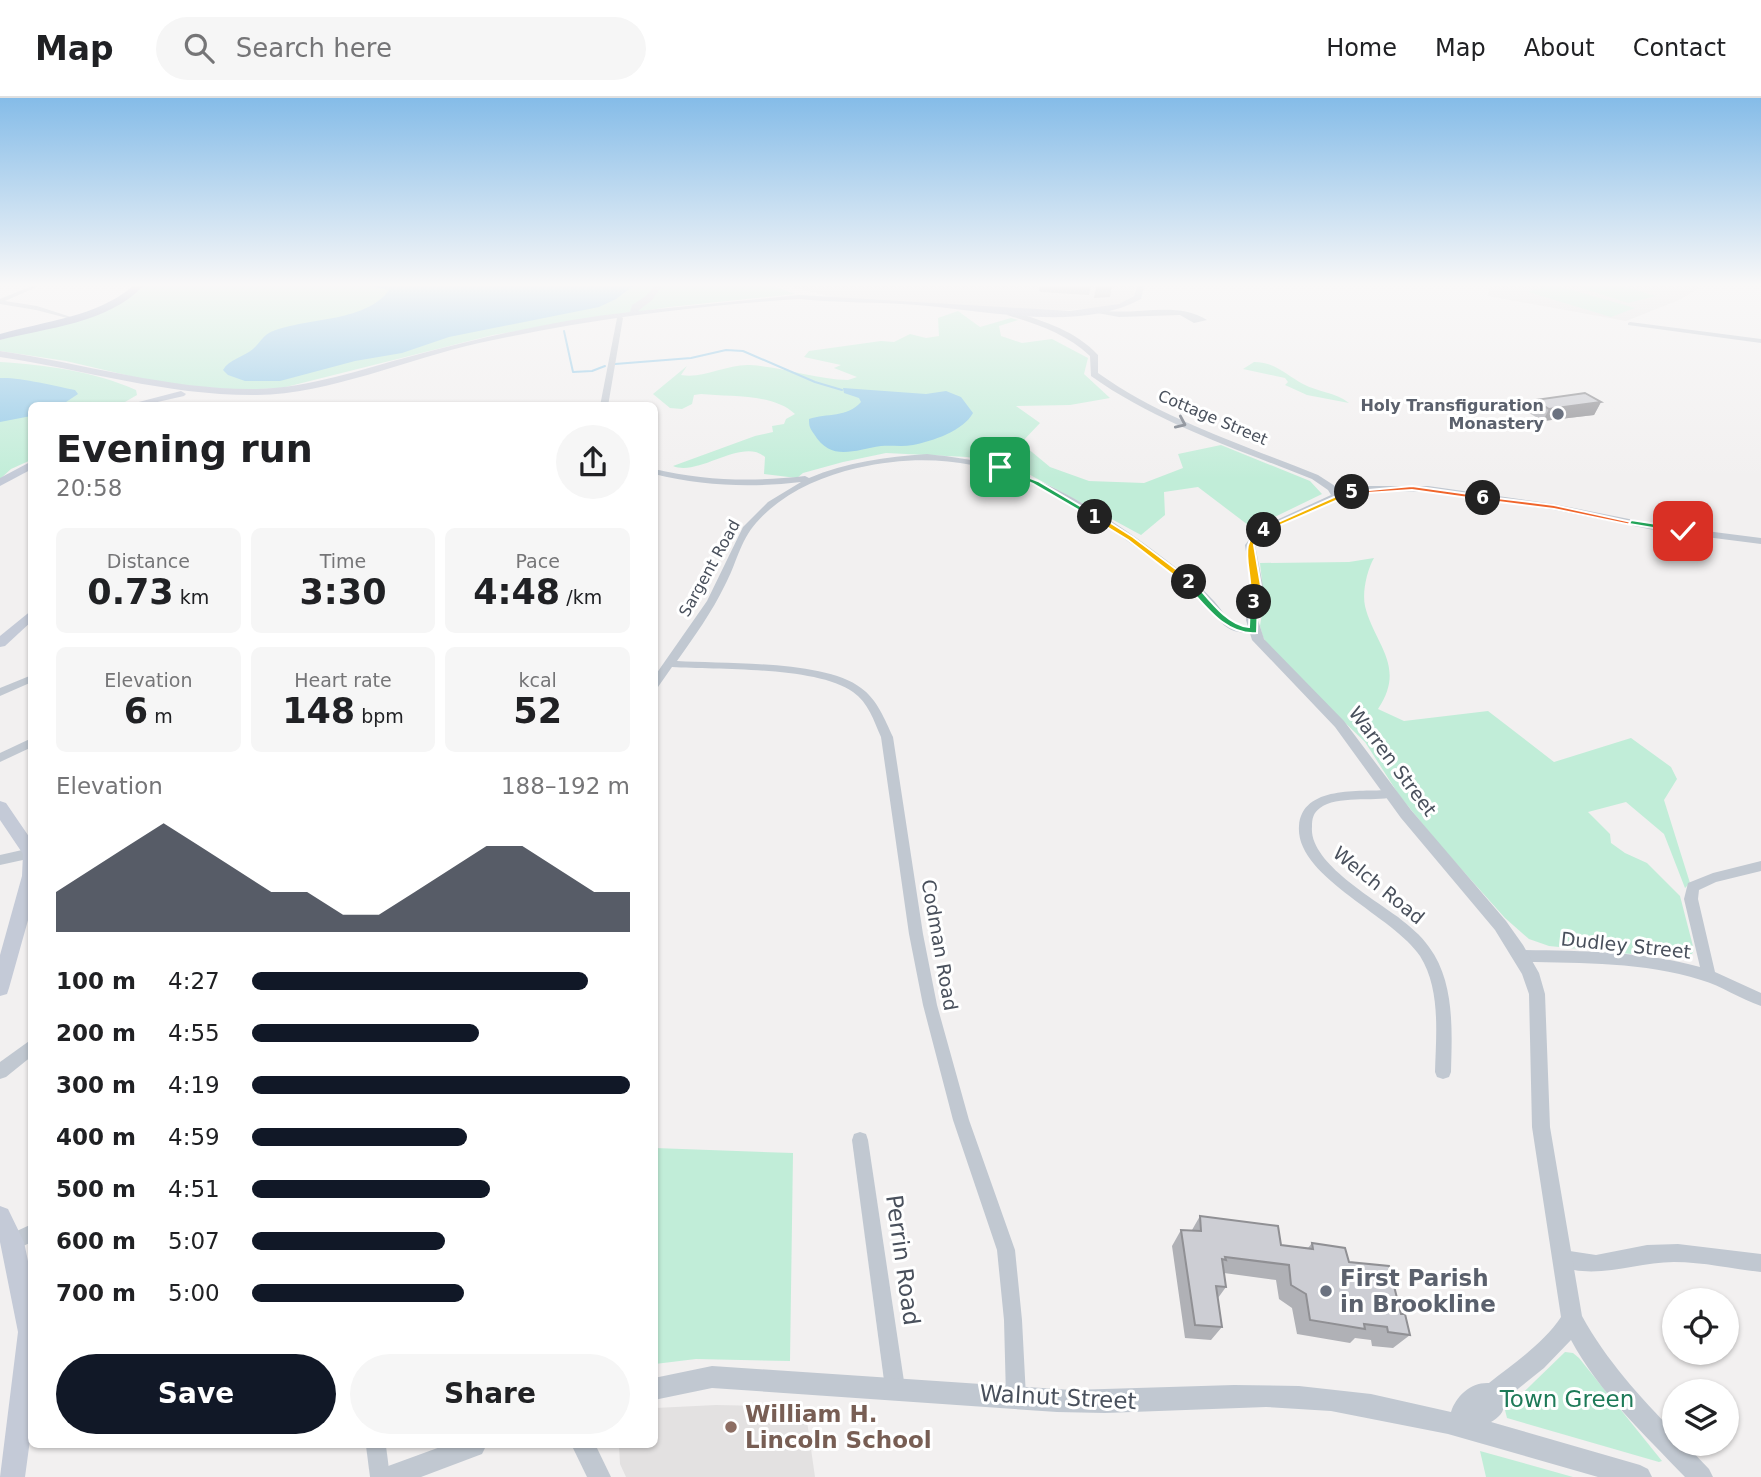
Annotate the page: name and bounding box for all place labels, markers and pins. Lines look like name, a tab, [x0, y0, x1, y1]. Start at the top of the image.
place label: Holy Transfiguration Monastery	[1360, 396, 1545, 433]
marker: Holy Transfiguration Monastery	[1550, 406, 1566, 422]
pin	[970, 437, 1030, 497]
pin: 5	[1334, 474, 1370, 510]
pin: 6	[1466, 480, 1500, 516]
pin: 1	[1078, 500, 1112, 534]
pin	[1653, 501, 1713, 561]
pin: 4	[1246, 512, 1282, 548]
pin: 2	[1172, 564, 1206, 600]
pin: 3	[1236, 584, 1272, 620]
place label: First Parish in Brookline	[1340, 1265, 1496, 1317]
marker: First Parish in Brookline	[1318, 1283, 1334, 1299]
place label: William H. Lincoln School	[745, 1401, 932, 1453]
marker: William H. Lincoln School	[723, 1419, 739, 1435]

